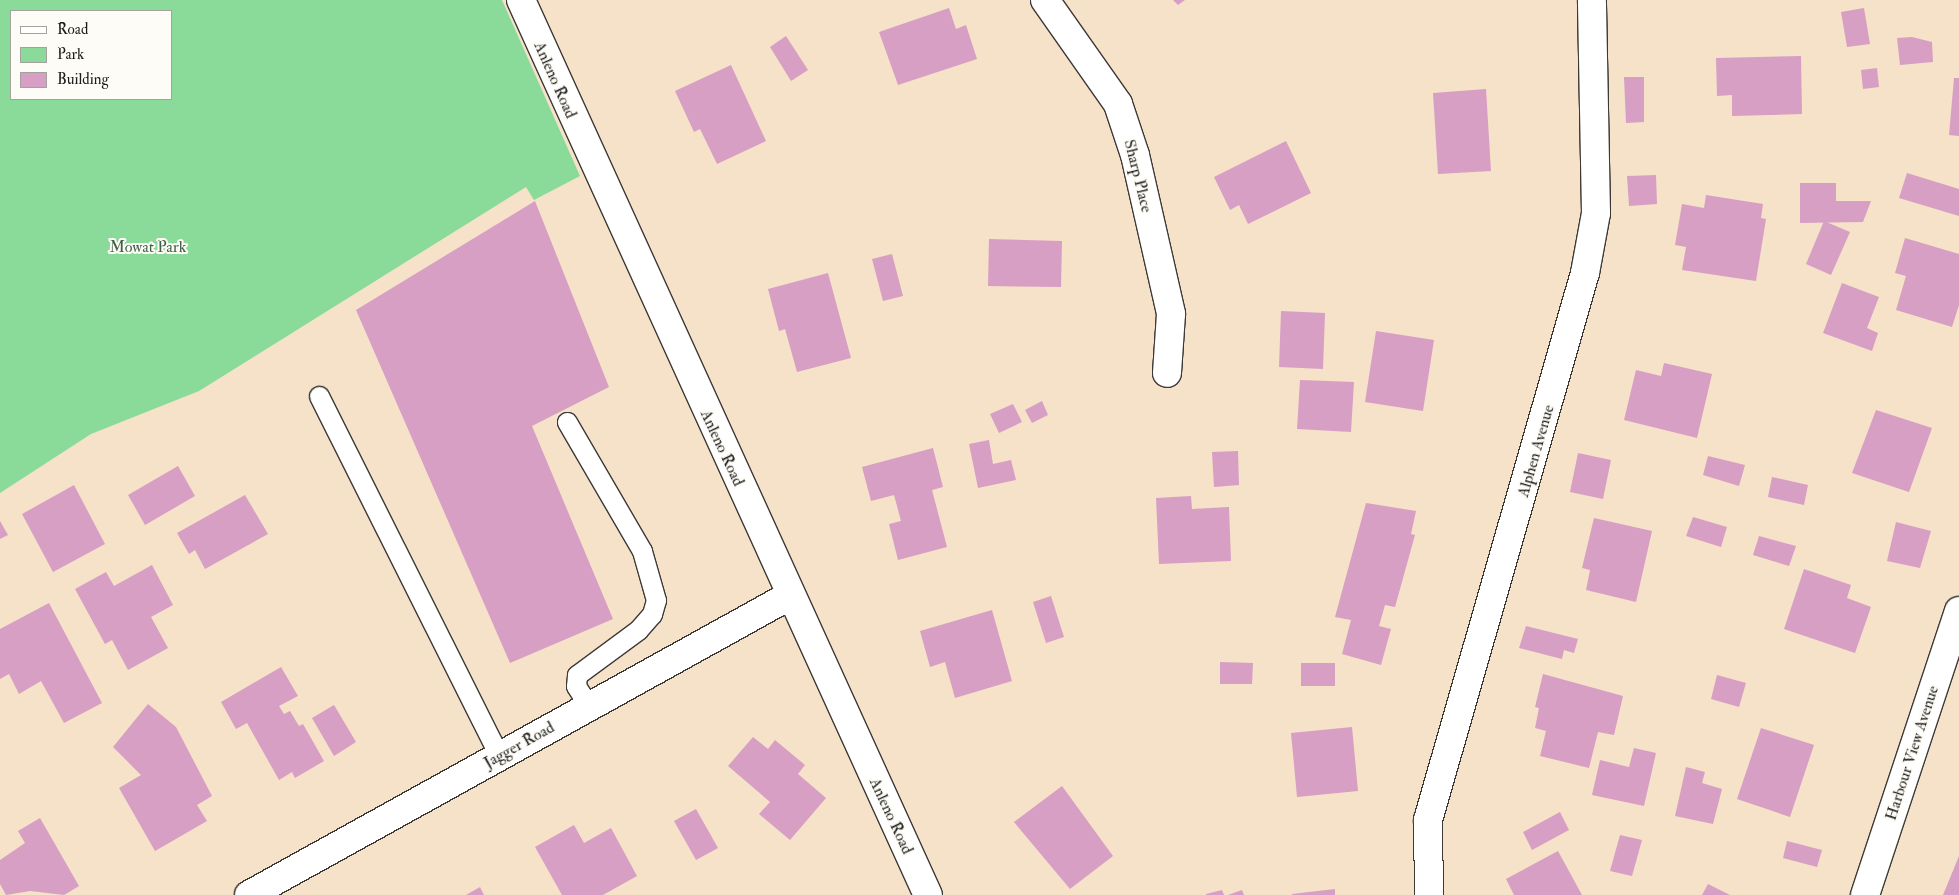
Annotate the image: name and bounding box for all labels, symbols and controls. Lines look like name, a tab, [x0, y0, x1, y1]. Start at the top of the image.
legend	[10, 10, 172, 100]
text: Road	[57, 20, 88, 39]
street label: Anleno Road	[530, 39, 580, 121]
text: Park	[57, 45, 84, 64]
text: Building	[57, 70, 109, 89]
street label: Sharp Place	[1120, 138, 1156, 214]
park label: Mowat Park	[110, 237, 186, 257]
street label: Alphen Avenue	[1514, 403, 1558, 499]
street label: Anleno Road	[696, 407, 748, 489]
street label: Harbour View Avenue	[1881, 683, 1943, 823]
street label: Jagger Road	[480, 718, 558, 772]
street label: Anleno Road	[865, 775, 917, 857]

